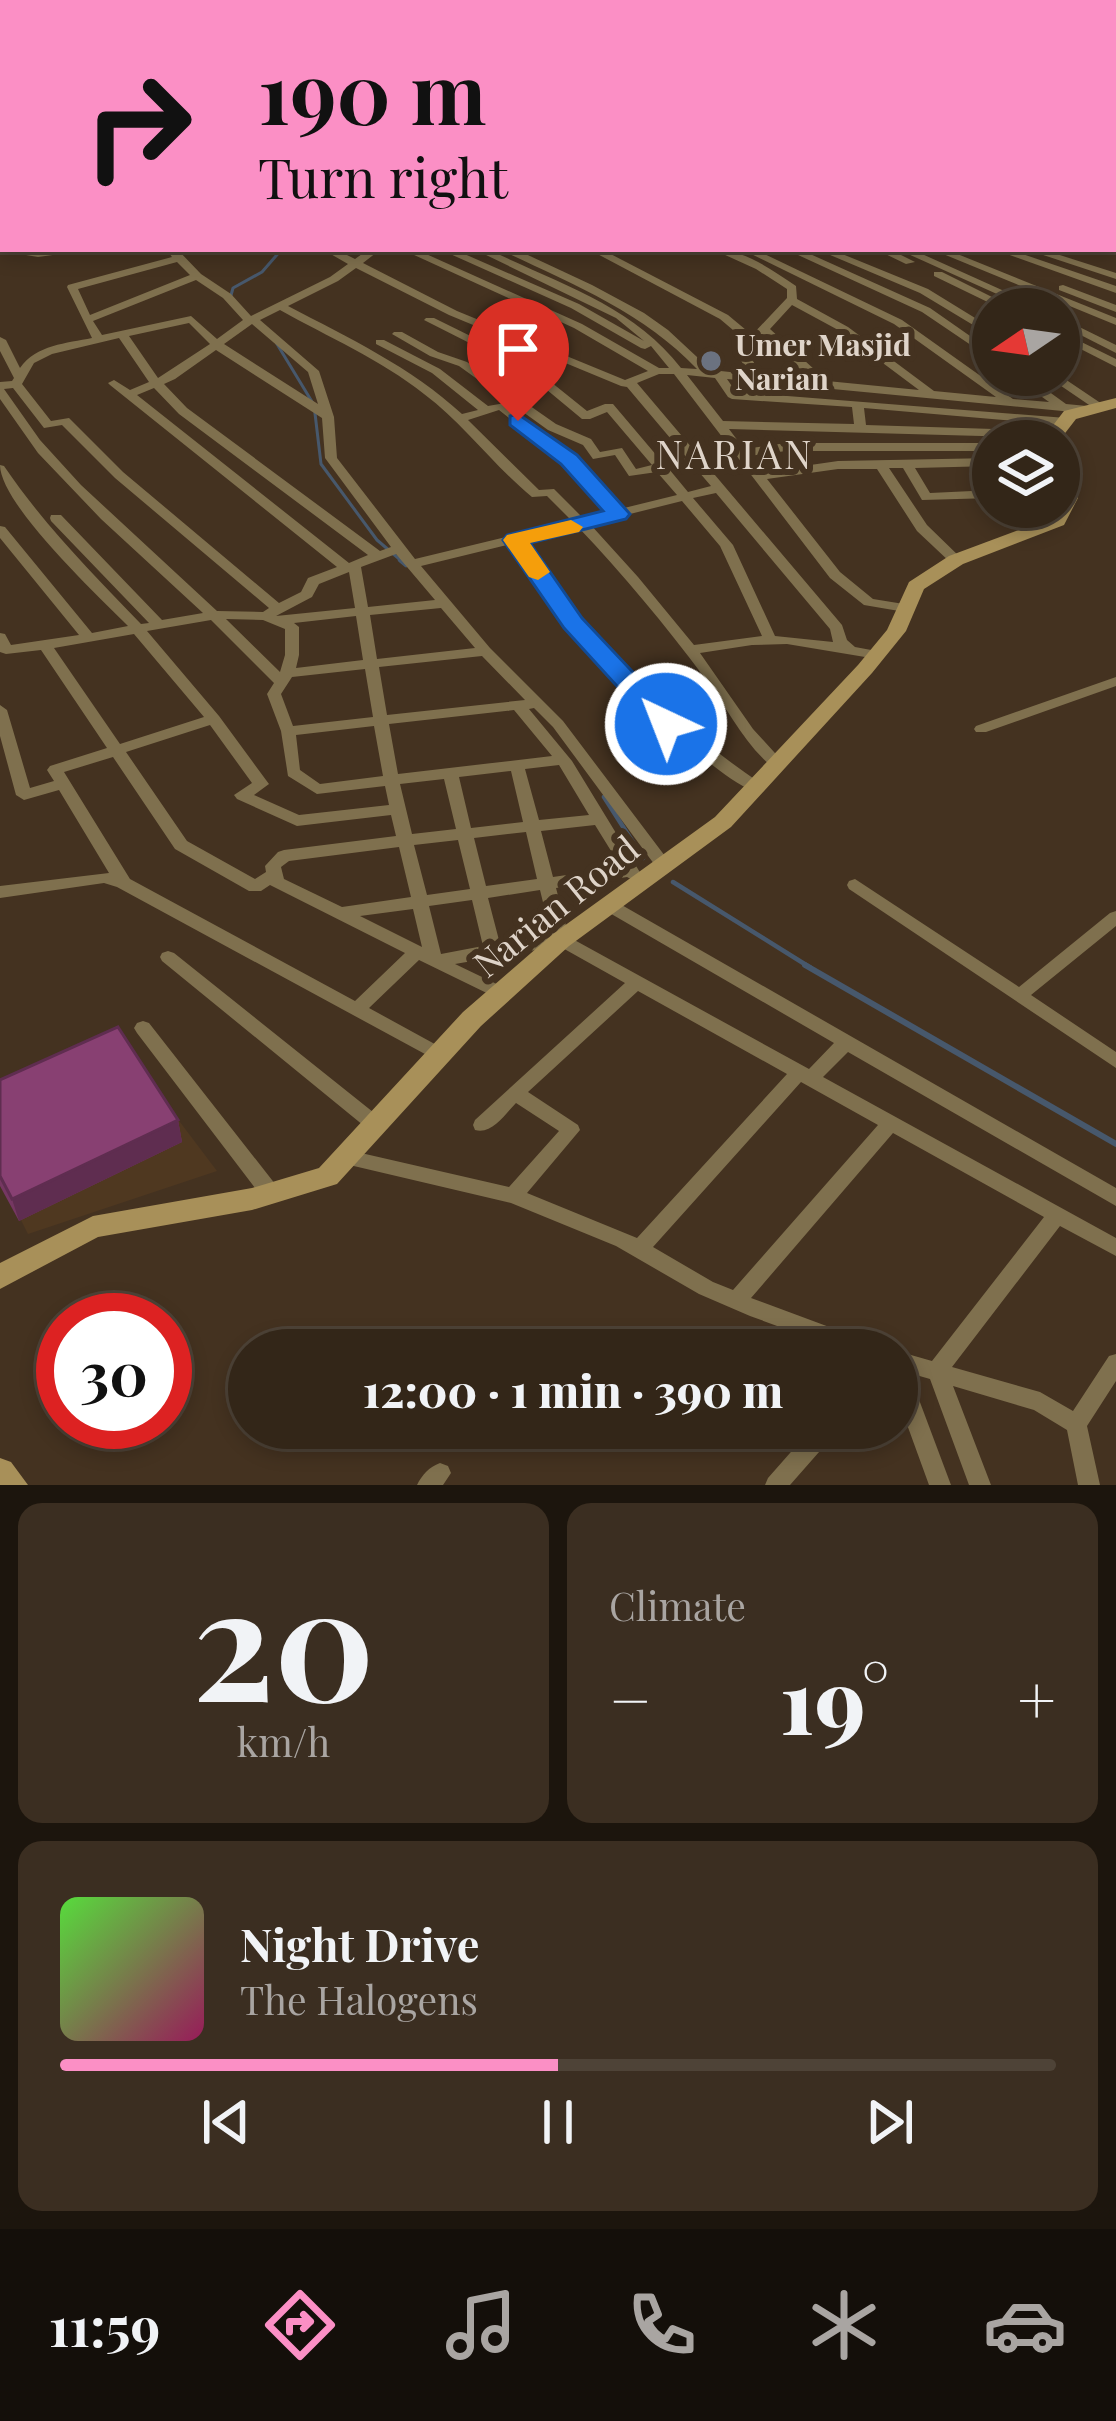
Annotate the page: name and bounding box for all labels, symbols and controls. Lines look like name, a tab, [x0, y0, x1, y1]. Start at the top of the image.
text: 190 m	[258, 34, 486, 146]
icon: right	[60, 48, 216, 204]
text: Turn right	[258, 141, 508, 213]
north arrow	[972, 288, 1080, 396]
map controls	[972, 288, 1080, 528]
pin	[467, 298, 569, 421]
icon: arrive	[485, 316, 551, 382]
place label: Umer Masjid Narian	[735, 324, 911, 398]
marker: Umer Masjid Narian	[698, 348, 724, 374]
button: layers	[972, 420, 1080, 528]
district label: NARIAN	[656, 427, 814, 479]
position arrow	[603, 661, 729, 787]
street label: Narian Road	[462, 824, 648, 986]
speed limit sign: 30	[36, 1293, 192, 1449]
text: 12:00 · 1 min · 390 m	[363, 1359, 783, 1419]
text: 20	[192, 1533, 375, 1741]
text: Climate	[609, 1579, 746, 1631]
text: 19°	[780, 1638, 889, 1758]
text: −	[609, 1654, 652, 1742]
text: +	[1017, 1654, 1056, 1742]
text: km/h	[237, 1715, 330, 1767]
text: Night Drive	[240, 1913, 479, 1973]
text: The Halogens	[240, 1973, 478, 2025]
icon: previous	[193, 2089, 259, 2155]
icon: pause	[525, 2089, 591, 2155]
icon: next	[857, 2089, 923, 2155]
icon: directions	[258, 2283, 342, 2367]
icon: music	[439, 2283, 523, 2367]
icon: phone	[620, 2283, 704, 2367]
icon: climate	[802, 2283, 886, 2367]
icon: car	[983, 2283, 1067, 2367]
text: 11:59	[49, 2289, 160, 2361]

